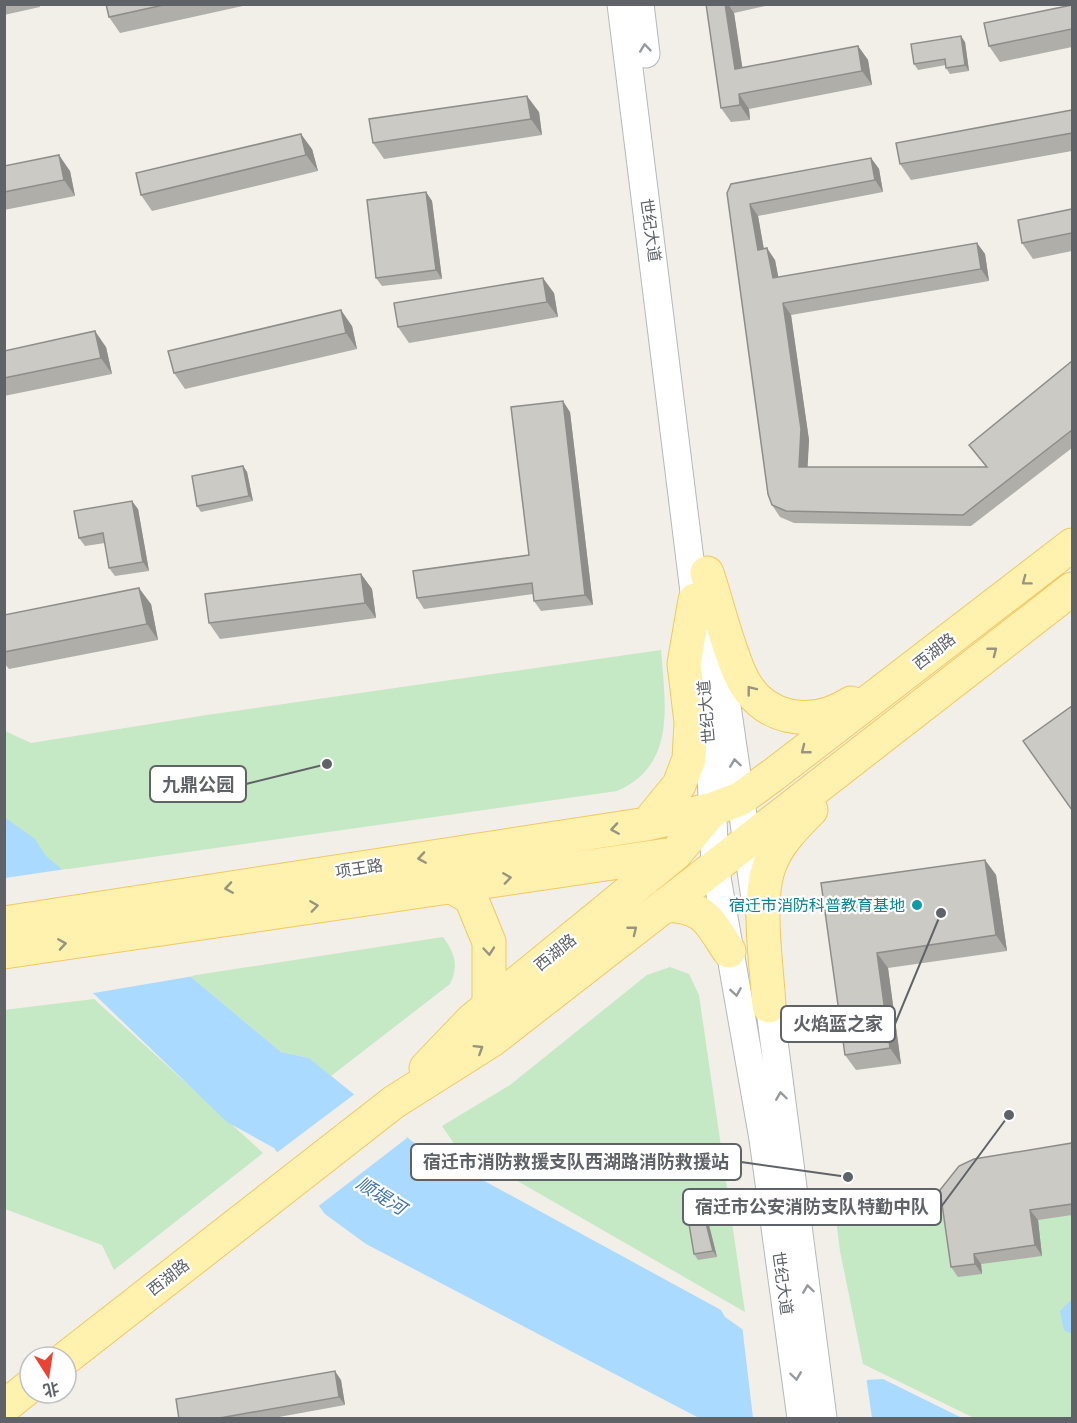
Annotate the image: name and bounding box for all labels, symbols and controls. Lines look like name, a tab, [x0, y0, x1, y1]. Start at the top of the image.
one-way arrow	[639, 44, 652, 53]
street label: 世纪大道	[637, 197, 665, 263]
one-way arrow	[1022, 573, 1033, 584]
street label: 西湖路	[909, 628, 959, 674]
one-way arrow	[986, 647, 997, 658]
street label: 世纪大道	[693, 679, 719, 745]
one-way arrow	[748, 686, 759, 697]
one-way arrow	[800, 743, 811, 754]
one-way arrow	[729, 758, 741, 767]
callout: 九鼎公园	[150, 766, 246, 802]
text: 九鼎公园	[162, 773, 234, 796]
one-way arrow	[610, 822, 619, 834]
one-way arrow	[417, 851, 427, 864]
street label: 项王路	[334, 854, 384, 882]
one-way arrow	[502, 873, 511, 885]
one-way arrow	[224, 881, 234, 893]
place label: 宿迁市消防科普教育基地	[729, 895, 905, 915]
marker: 宿迁市消防科普教育基地	[910, 898, 924, 912]
one-way arrow	[309, 901, 318, 913]
one-way arrow	[627, 926, 638, 937]
street label: 西湖路	[530, 929, 580, 975]
one-way arrow	[58, 938, 67, 950]
one-way arrow	[483, 946, 496, 955]
one-way arrow	[729, 987, 742, 997]
callout: 火焰蓝之家	[781, 1006, 895, 1042]
text: 火焰蓝之家	[793, 1012, 883, 1035]
one-way arrow	[473, 1044, 483, 1056]
one-way arrow	[776, 1091, 788, 1100]
callout: 宿迁市消防救援支队西湖路消防救援站	[411, 1144, 741, 1180]
text: 宿迁市消防救援支队西湖路消防救援站	[423, 1150, 729, 1173]
water label: 顺堤河	[352, 1172, 413, 1221]
callout: 宿迁市公安消防支队特勤中队	[683, 1189, 941, 1225]
text: 宿迁市公安消防支队特勤中队	[695, 1195, 929, 1218]
street label: 世纪大道	[769, 1250, 797, 1316]
street label: 西湖路	[143, 1254, 193, 1300]
one-way arrow	[802, 1284, 814, 1294]
north arrow	[18, 1345, 78, 1405]
one-way arrow	[789, 1371, 801, 1380]
text: 北	[41, 1378, 61, 1401]

